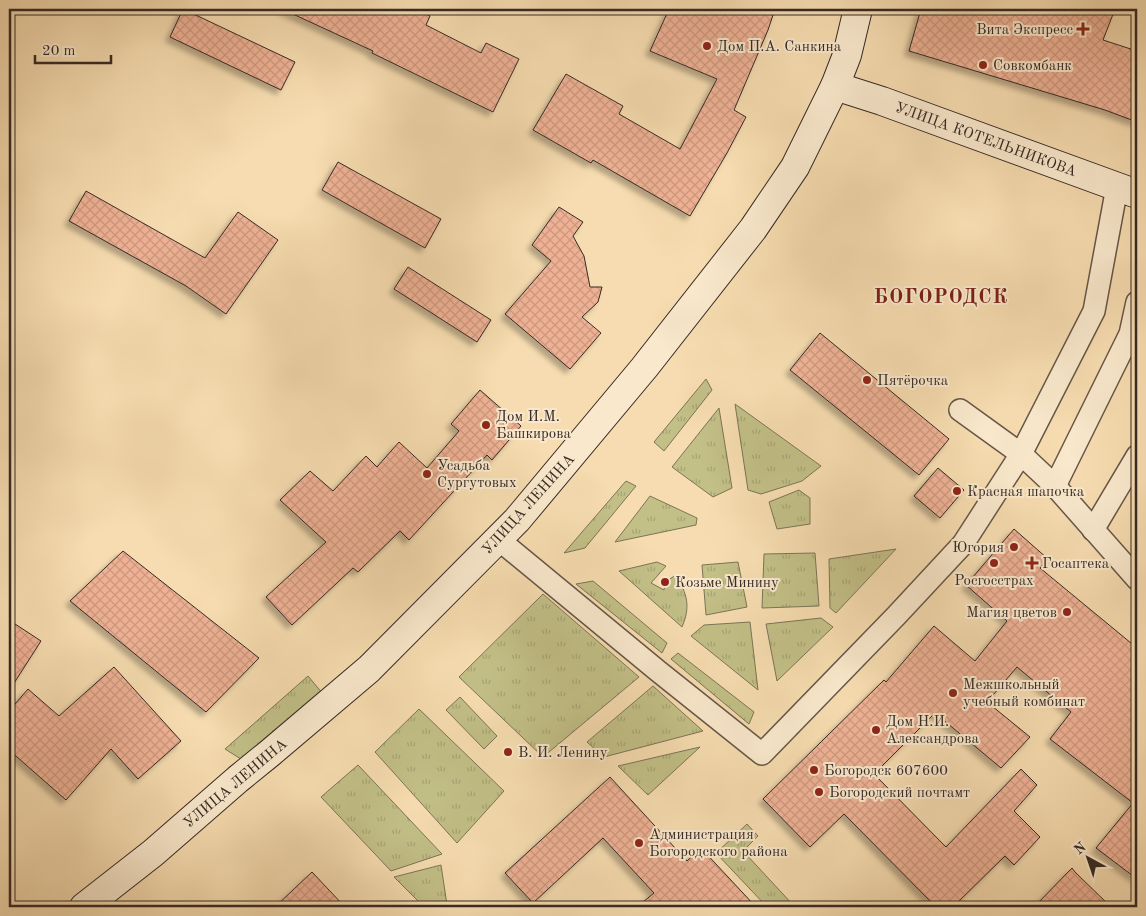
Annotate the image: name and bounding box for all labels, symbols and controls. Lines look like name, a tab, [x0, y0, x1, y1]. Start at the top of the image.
place label: Вита Экспресс	[976, 23, 1073, 38]
marker: Вита Экспресс	[1077, 23, 1089, 35]
scale bar	[35, 32, 111, 64]
marker: Дом П.А. Санкина	[701, 40, 713, 52]
place label: Дом П.А. Санкина	[717, 40, 842, 55]
text: 20 m	[42, 44, 76, 59]
marker: Совкомбанк	[977, 59, 989, 71]
place label: Совкомбанк	[993, 59, 1072, 74]
street label: УЛИЦА КОТЕЛЬНИКОВА	[893, 101, 1079, 180]
district label: БОГОРОДСК	[874, 288, 1008, 308]
marker: Пятёрочка	[861, 374, 873, 386]
place label: Пятёрочка	[877, 374, 949, 389]
place label: Дом И.М. Башкирова	[496, 410, 571, 442]
marker: Дом И.М. Башкирова	[480, 419, 492, 431]
street label: УЛИЦА ЛЕНИНА	[480, 451, 578, 558]
place label: Усадьба Сургутовых	[437, 459, 517, 491]
marker: Усадьба Сургутовых	[421, 468, 433, 480]
marker: Красная шапочка	[951, 485, 963, 497]
place label: Красная шапочка	[967, 485, 1085, 500]
place label: Югория	[952, 541, 1004, 556]
marker: Югория	[1008, 541, 1020, 553]
marker: Росгосстрах	[988, 557, 1000, 569]
marker: Госаптека	[1026, 557, 1038, 569]
place label: Госаптека	[1042, 557, 1110, 572]
place label: Росгосстрах	[954, 574, 1034, 589]
marker: Козьме Минину	[659, 576, 671, 588]
place label: Козьме Минину	[675, 576, 779, 591]
place label: Магия цветов	[966, 606, 1057, 621]
marker: Магия цветов	[1061, 606, 1073, 618]
place label: Межшкольный учебный комбинат	[963, 678, 1085, 710]
marker: Межшкольный учебный комбинат	[947, 687, 959, 699]
place label: Дом Н.И. Александрова	[886, 715, 979, 747]
marker: Дом Н.И. Александрова	[870, 724, 882, 736]
street label: УЛИЦА ЛЕНИНА	[181, 736, 291, 832]
marker: В. И. Ленину	[502, 746, 514, 758]
place label: В. И. Ленину	[518, 746, 608, 761]
marker: Богородск 607600	[808, 764, 820, 776]
place label: Богородск 607600	[824, 764, 948, 779]
marker: Богородский почтамт	[813, 786, 825, 798]
place label: Богородский почтамт	[829, 786, 970, 801]
place label: Администрация Богородского района	[649, 828, 788, 860]
north arrow	[1064, 834, 1114, 884]
marker: Администрация Богородского района	[633, 837, 645, 849]
text: N	[1072, 840, 1089, 858]

